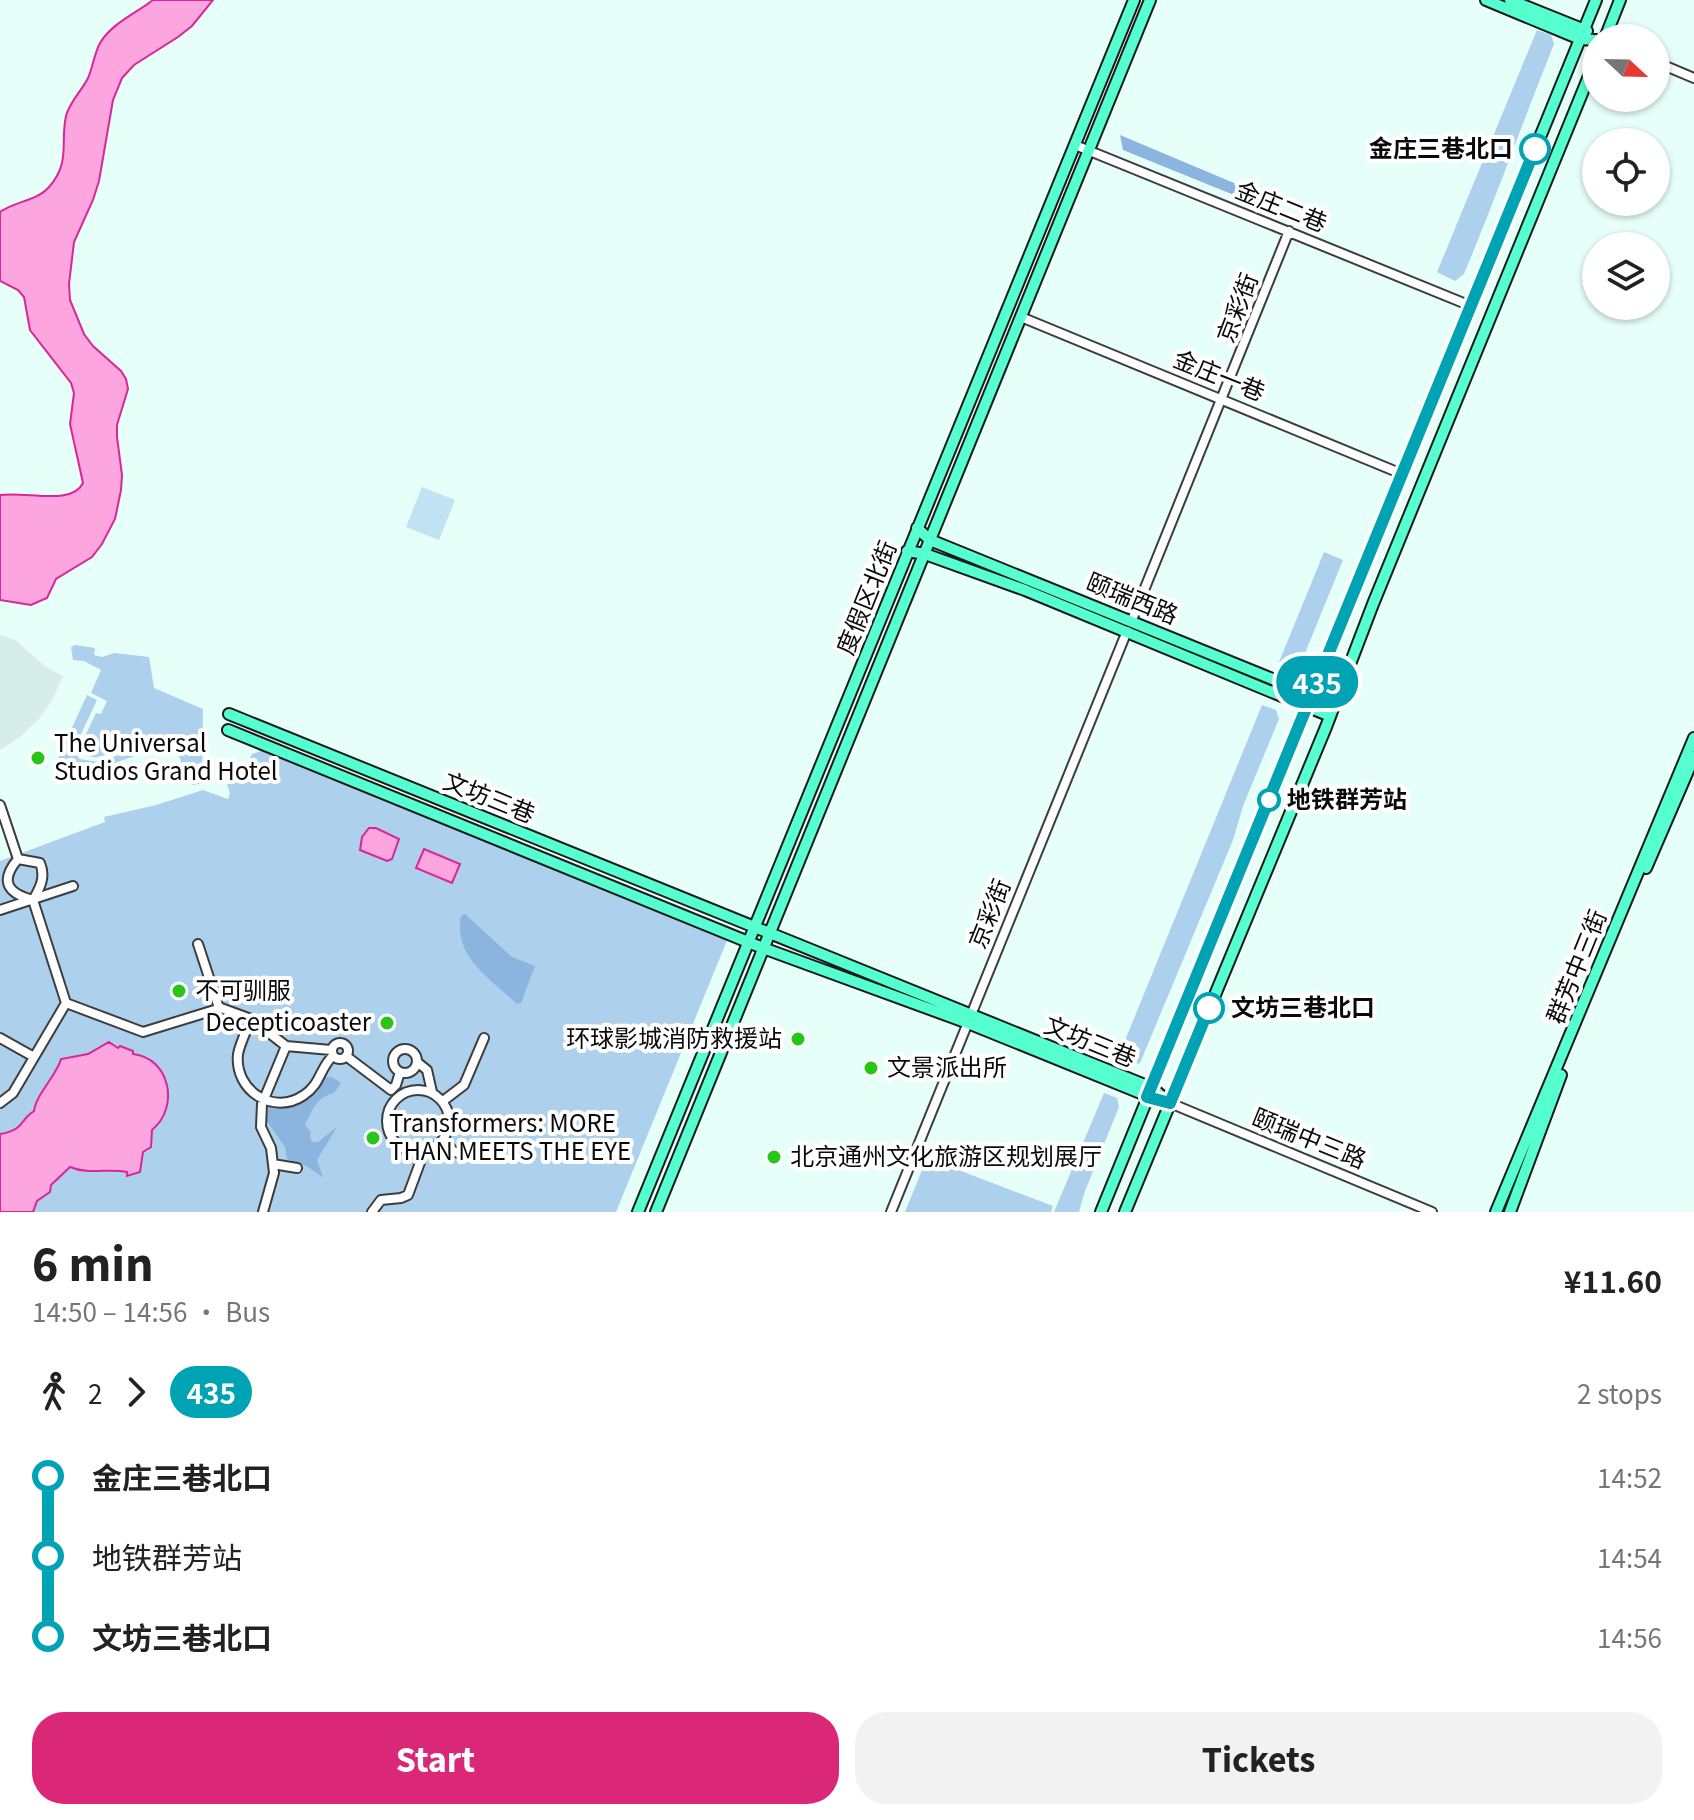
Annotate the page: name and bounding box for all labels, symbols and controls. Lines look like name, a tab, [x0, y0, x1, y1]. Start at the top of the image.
north arrow	[1582, 24, 1670, 112]
map controls	[1582, 24, 1670, 320]
button: locate	[1582, 128, 1670, 216]
place label: 金庄三巷北口	[1369, 129, 1513, 164]
marker: 金庄三巷北口	[1520, 134, 1550, 164]
street label: 金庄二巷	[1231, 170, 1333, 239]
button: layers	[1582, 232, 1670, 320]
street label: 京彩街	[1206, 267, 1265, 347]
street label: 金庄一巷	[1169, 339, 1271, 408]
street label: 度假区北街	[826, 535, 903, 659]
street label: 颐瑞西路	[1082, 562, 1184, 631]
line badge: 435	[1271, 656, 1363, 708]
text: 435	[1292, 662, 1342, 702]
place label: The Universal Studios Grand Hotel	[54, 724, 278, 787]
marker: The Universal Studios Grand Hotel	[29, 749, 47, 767]
street label: 文坊三巷	[439, 761, 541, 830]
place label: 地铁群芳站	[1287, 780, 1407, 815]
marker: 地铁群芳站	[1258, 789, 1280, 811]
street label: 京彩街	[958, 873, 1017, 953]
street label: 群芳中三街	[1536, 904, 1613, 1028]
place label: 不可驯服	[195, 971, 291, 1006]
marker: 不可驯服	[170, 982, 188, 1000]
place label: 文坊三巷北口	[1231, 988, 1375, 1023]
marker: 文坊三巷北口	[1194, 993, 1224, 1023]
place label: Decepticoaster	[205, 1003, 372, 1038]
street label: 文坊三巷	[1040, 1005, 1142, 1074]
marker: Decepticoaster	[378, 1014, 396, 1032]
place label: 环球影城消防救援站	[566, 1019, 782, 1054]
marker: 环球影城消防救援站	[789, 1030, 807, 1048]
place label: 文景派出所	[887, 1048, 1007, 1083]
marker: 文景派出所	[862, 1059, 880, 1077]
street label: 颐瑞中三路	[1248, 1098, 1372, 1175]
place label: Transformers: MORE THAN MEETS THE EYE	[389, 1104, 631, 1167]
marker: Transformers: MORE THAN MEETS THE EYE	[364, 1129, 382, 1147]
place label: 北京通州文化旅游区规划展厅	[790, 1137, 1102, 1172]
marker: 北京通州文化旅游区规划展厅	[765, 1148, 783, 1166]
text: 6 min	[32, 1230, 154, 1294]
text: ¥11.60	[1564, 1258, 1662, 1302]
text: 14:50 – 14:56 · Bus	[32, 1292, 270, 1329]
icon: walk	[32, 1370, 76, 1414]
icon: forward	[114, 1370, 158, 1414]
text: 435	[186, 1372, 236, 1412]
text: 2	[88, 1374, 102, 1411]
text: 2 stops	[1577, 1374, 1662, 1411]
text: 金庄三巷北口	[92, 1454, 272, 1498]
text: 14:52	[1597, 1458, 1662, 1495]
text: 地铁群芳站	[92, 1534, 242, 1578]
text: 14:54	[1597, 1538, 1662, 1575]
text: 文坊三巷北口	[92, 1614, 272, 1658]
text: 14:56	[1597, 1618, 1662, 1655]
button: Start	[32, 1712, 839, 1804]
button: Tickets	[855, 1712, 1662, 1804]

